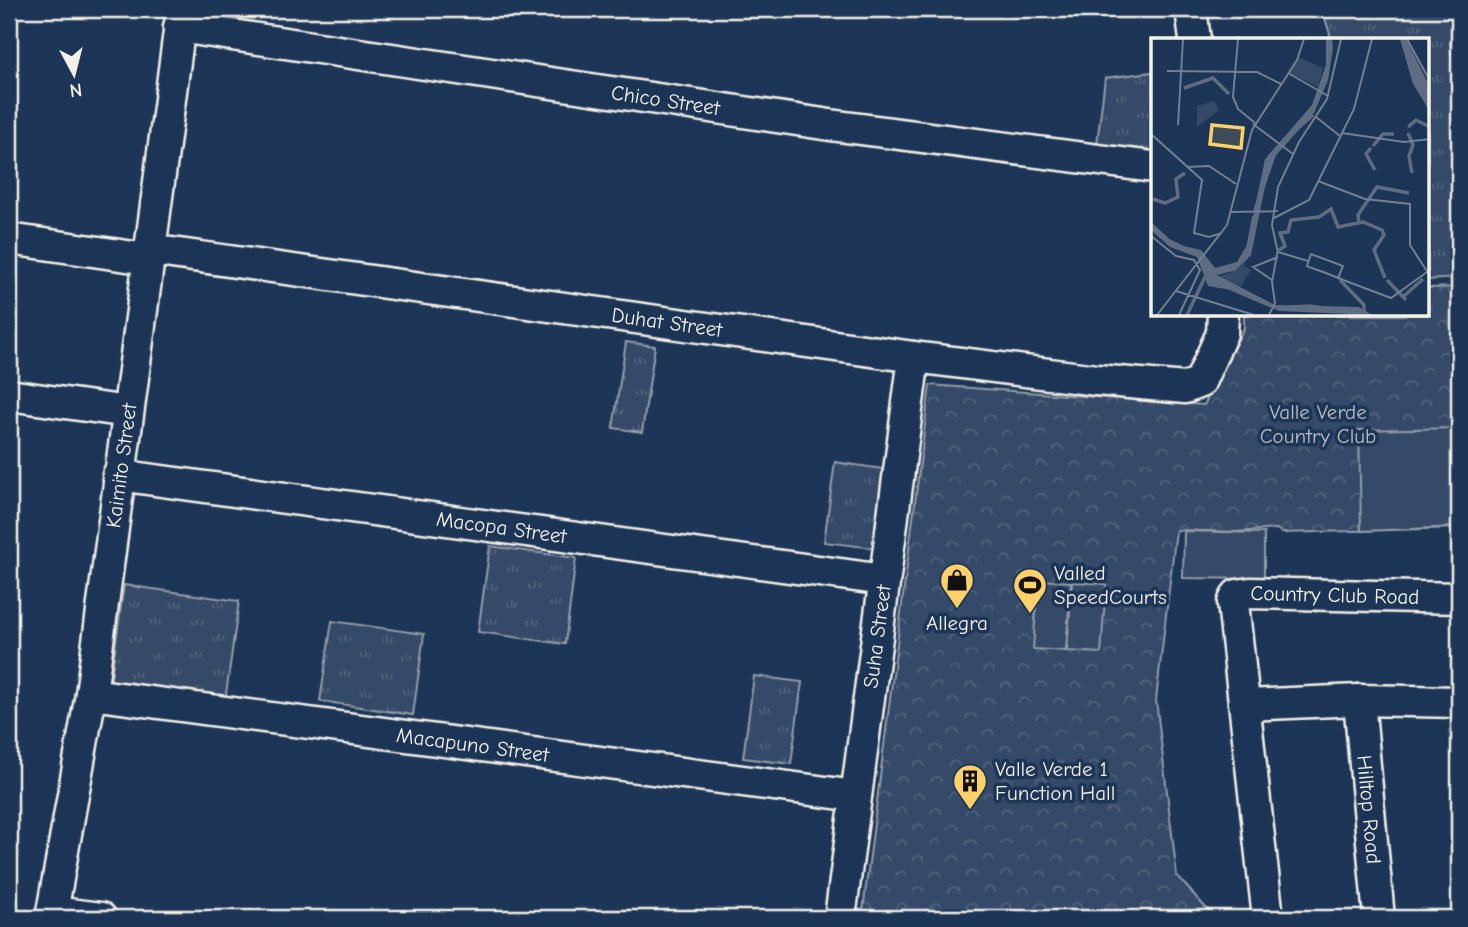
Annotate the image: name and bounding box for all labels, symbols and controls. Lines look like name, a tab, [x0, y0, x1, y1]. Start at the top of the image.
north arrow	[38, 38, 108, 108]
inset map	[1151, 38, 1430, 317]
text: N	[68, 78, 83, 102]
street label: Chico Street	[609, 80, 723, 120]
street label: Duhat Street	[610, 303, 725, 342]
park label: Valle Verde Country Club	[1260, 400, 1376, 448]
street label: Kaimito Street	[101, 401, 142, 529]
street label: Macopa Street	[435, 507, 569, 548]
shop icon: Allegra	[938, 561, 976, 610]
place label: Valled SpeedCourts	[1054, 561, 1167, 609]
sports icon: Valled SpeedCourts	[1011, 566, 1049, 615]
street label: Country Club Road	[1250, 581, 1420, 609]
street label: Suha Street	[858, 582, 896, 690]
place label: Allegra	[926, 611, 988, 635]
street label: Macapuno Street	[395, 723, 551, 767]
street label: Hilltop Road	[1352, 754, 1386, 865]
place label: Valle Verde 1 Function Hall	[995, 757, 1115, 805]
building icon: Valle Verde 1 Function Hall	[951, 762, 989, 811]

